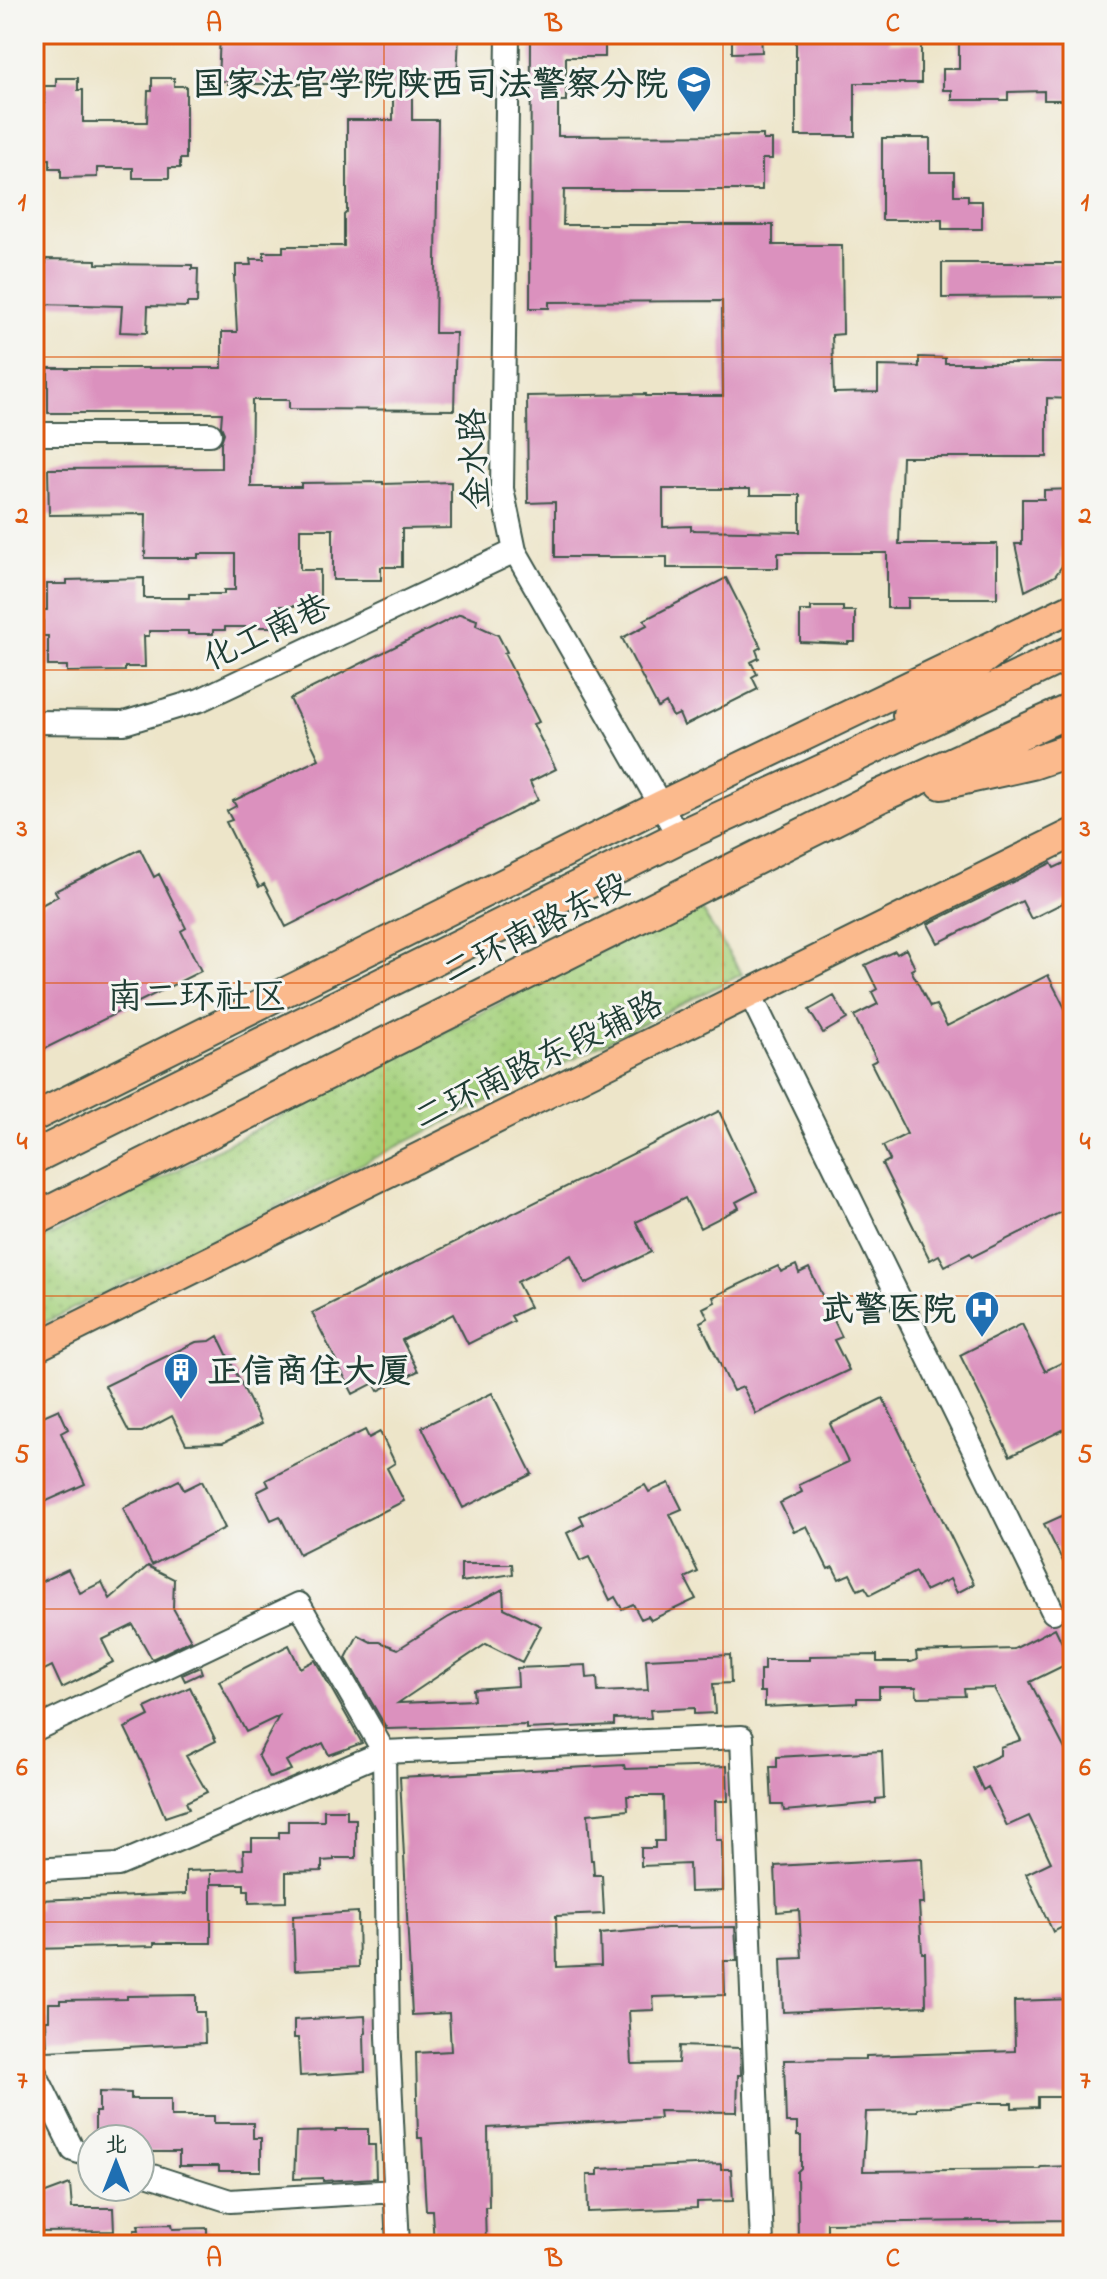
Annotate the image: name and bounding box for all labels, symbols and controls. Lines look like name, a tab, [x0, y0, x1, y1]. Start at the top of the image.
text: A	[206, 6, 222, 44]
text: B	[544, 6, 563, 44]
text: C	[886, 6, 900, 44]
place label: 国家法官学院陕西司法警察分院	[192, 62, 668, 112]
school or university icon: 国家法官学院陕西司法警察分院	[675, 64, 713, 114]
text: 1	[18, 185, 27, 223]
text: 1	[1081, 185, 1090, 223]
street label: 金水路	[449, 407, 505, 511]
text: 2	[15, 498, 29, 536]
text: 2	[1078, 498, 1092, 536]
street label: 化工南巷	[195, 583, 340, 686]
text: 3	[16, 811, 28, 849]
text: 3	[1079, 811, 1091, 849]
street label: 二环南路东段	[435, 862, 639, 999]
district label: 南二环社区	[107, 973, 287, 1026]
street label: 二环南路东段辅路	[407, 981, 673, 1145]
text: 4	[17, 1124, 28, 1162]
text: 4	[1080, 1124, 1091, 1162]
place label: 武警医院	[820, 1287, 956, 1337]
hospital icon: 武警医院	[963, 1289, 1001, 1339]
place label: 正信商住大厦	[207, 1349, 411, 1399]
building icon: 正信商住大厦	[162, 1351, 200, 1401]
text: 5	[15, 1437, 30, 1475]
text: 5	[1078, 1437, 1093, 1475]
text: 6	[16, 1750, 28, 1788]
text: 6	[1079, 1750, 1091, 1788]
text: 7	[17, 2063, 28, 2101]
text: 7	[1080, 2063, 1091, 2101]
north arrow	[76, 2123, 156, 2203]
text: 北	[105, 2130, 127, 2162]
text: A	[206, 2241, 222, 2279]
text: B	[544, 2241, 563, 2279]
text: C	[886, 2241, 900, 2279]

